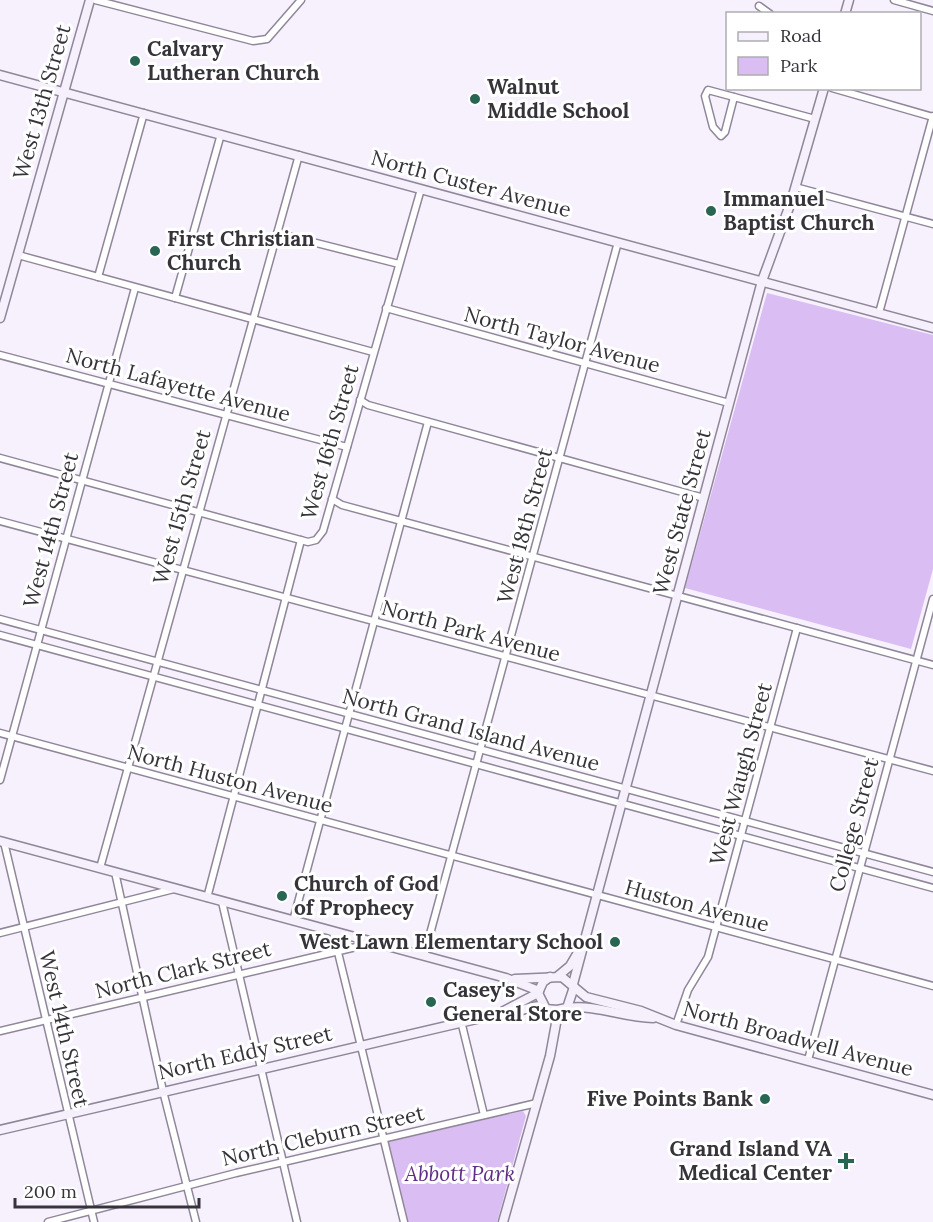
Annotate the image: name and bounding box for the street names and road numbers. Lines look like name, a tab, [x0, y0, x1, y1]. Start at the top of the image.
street label: West 13th Street	[6, 20, 77, 182]
street label: North Custer Avenue	[368, 144, 574, 223]
street label: North Taylor Avenue	[461, 300, 663, 379]
street label: North Lafayette Avenue	[63, 342, 293, 428]
street label: West 16th Street	[294, 360, 365, 523]
street label: West State Street	[646, 425, 717, 597]
street label: West 15th Street	[147, 426, 217, 587]
street label: West 18th Street	[491, 444, 558, 607]
street label: West 14th Street	[17, 448, 84, 610]
street label: North Park Avenue	[379, 594, 564, 667]
street label: West Waugh Street	[703, 679, 778, 868]
street label: North Grand Island Avenue	[339, 682, 603, 777]
street label: North Huston Avenue	[124, 738, 336, 819]
street label: College Street	[823, 754, 885, 895]
street label: Huston Avenue	[622, 873, 772, 938]
street label: North Clark Street	[92, 934, 274, 1004]
street label: West 14th Street	[33, 948, 96, 1111]
street label: North Broadwell Avenue	[680, 995, 916, 1082]
street label: North Eddy Street	[155, 1019, 335, 1086]
street label: North Cleburn Street	[219, 1099, 428, 1172]

